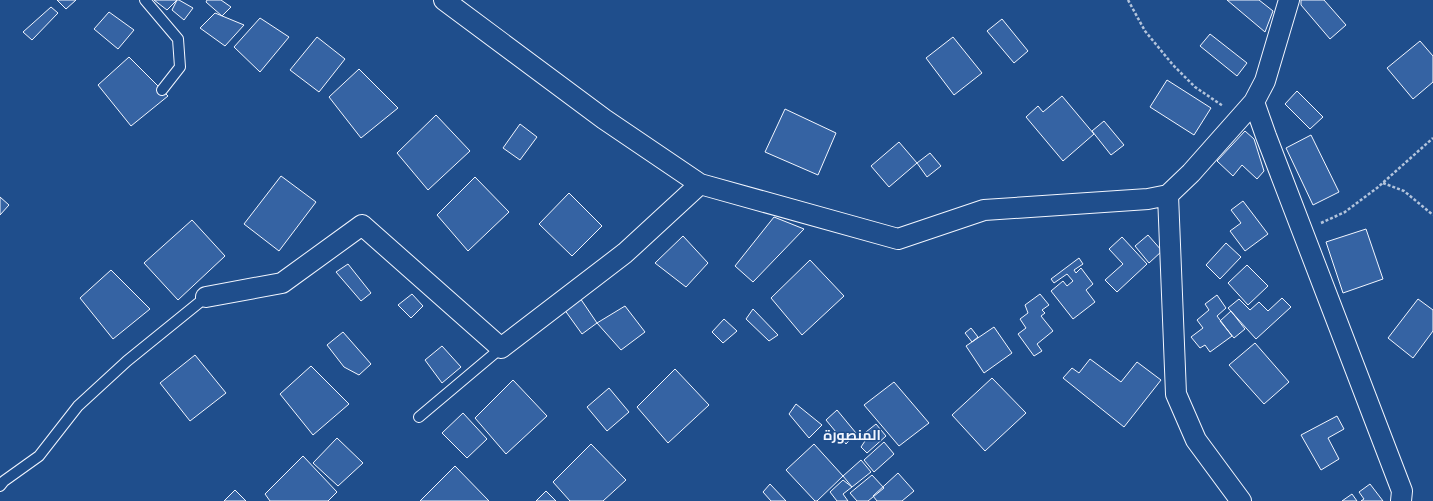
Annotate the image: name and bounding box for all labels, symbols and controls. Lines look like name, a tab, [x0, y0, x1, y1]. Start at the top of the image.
district label: المنصورة	[823, 425, 881, 445]

